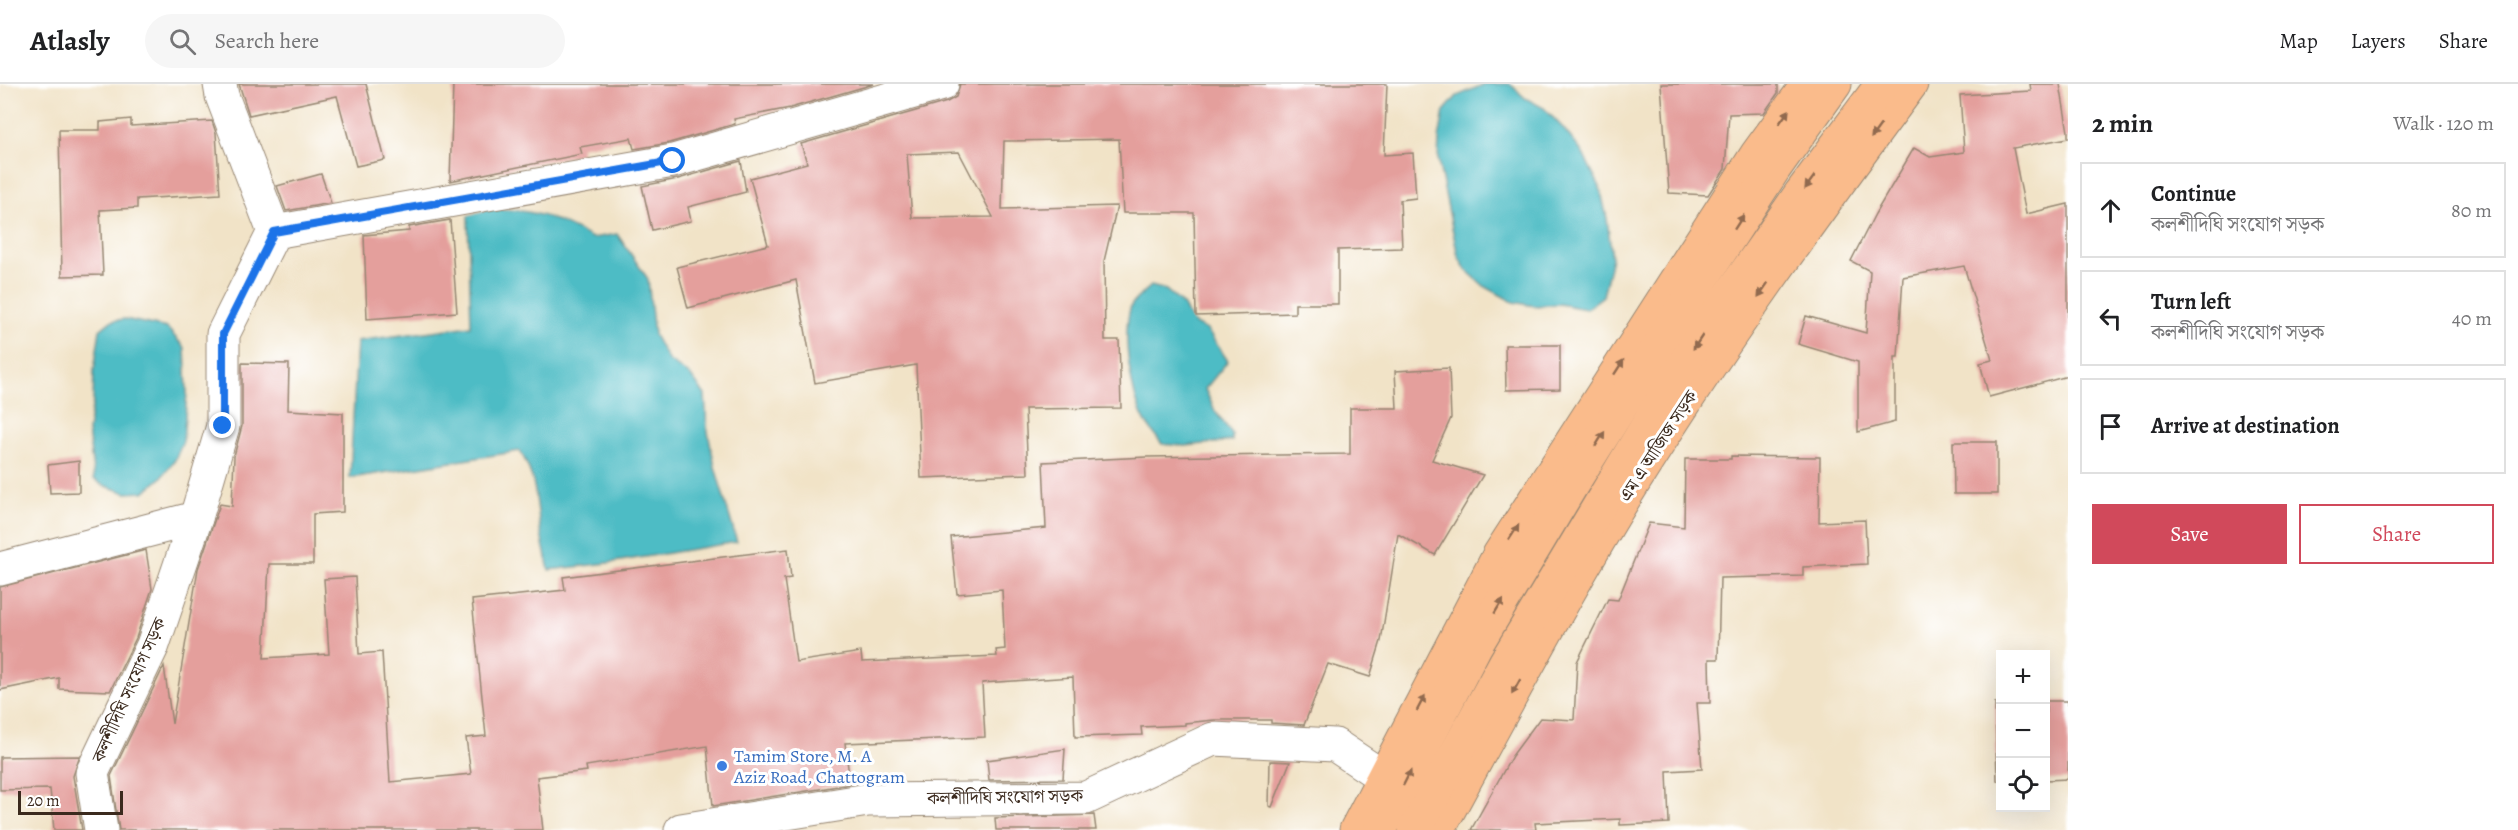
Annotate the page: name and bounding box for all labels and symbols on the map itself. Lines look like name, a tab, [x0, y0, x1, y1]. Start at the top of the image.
one-way arrow	[1778, 109, 1790, 125]
one-way arrow	[1871, 124, 1883, 139]
route start	[659, 147, 685, 173]
one-way arrow	[1804, 174, 1816, 189]
one-way arrow	[1733, 214, 1744, 230]
one-way arrow	[1757, 281, 1769, 297]
one-way arrow	[1693, 334, 1704, 350]
one-way arrow	[1613, 359, 1624, 375]
street label: এম এ আজিজ সড়ক	[1613, 385, 1704, 506]
route end	[209, 412, 235, 438]
one-way arrow	[1595, 431, 1606, 448]
one-way arrow	[1508, 523, 1519, 540]
one-way arrow	[1493, 598, 1504, 614]
street label: কলশীদিঘি সংযোগ সড়ক	[86, 613, 172, 767]
one-way arrow	[1511, 679, 1521, 696]
one-way arrow	[1416, 694, 1426, 711]
place label: Tamim Store, M. A Aziz Road, Chattogram	[733, 744, 905, 789]
marker: Tamim Store, M. A Aziz Road, Chattogram	[715, 759, 729, 773]
one-way arrow	[1402, 769, 1412, 786]
street label: কলশীদিঘি সংযোগ সড়ক	[926, 784, 1084, 810]
scale bar	[18, 788, 123, 816]

